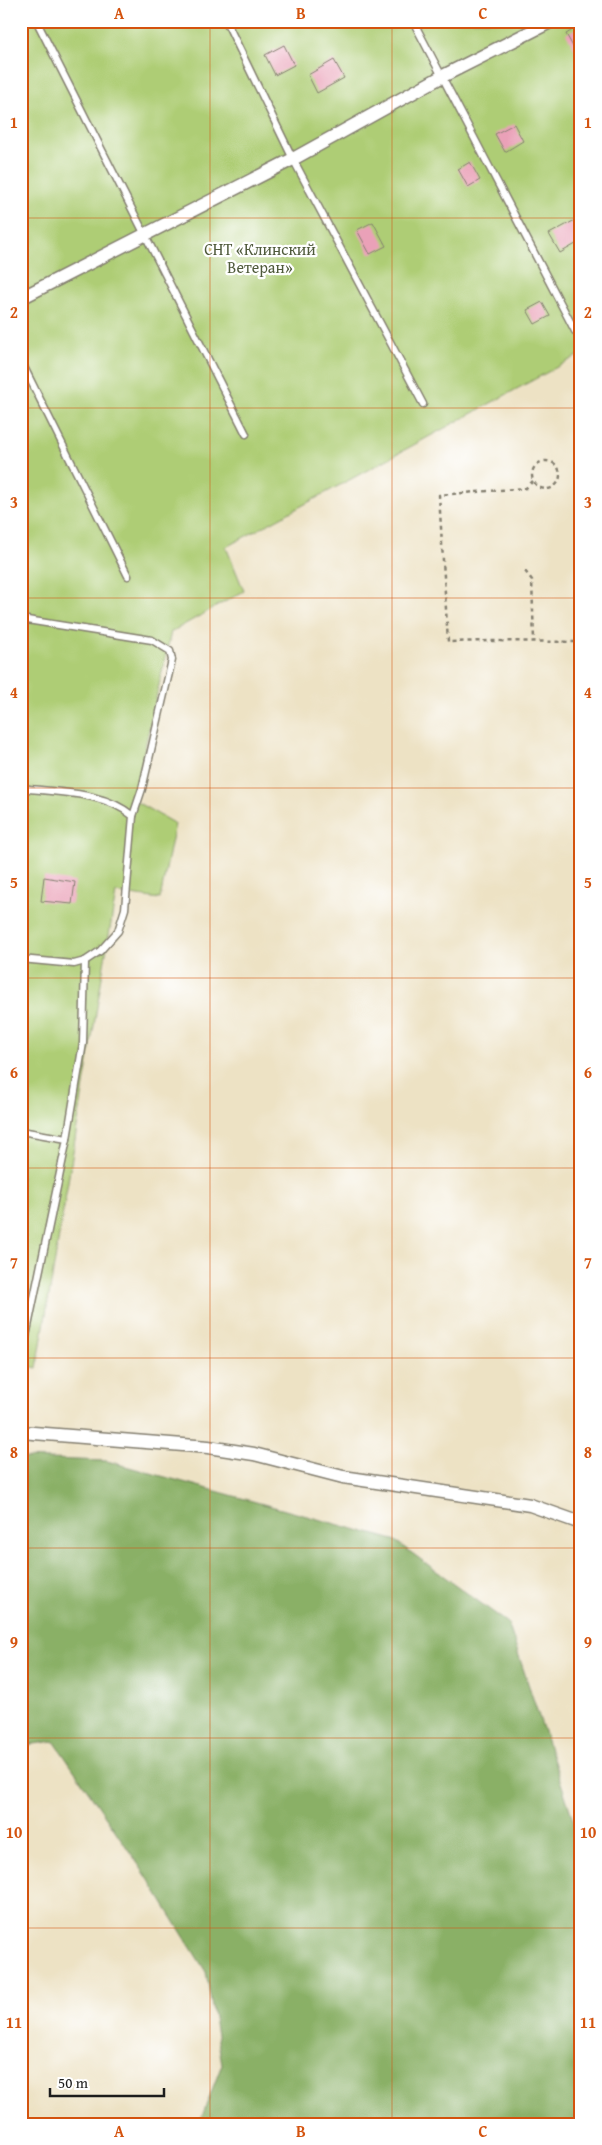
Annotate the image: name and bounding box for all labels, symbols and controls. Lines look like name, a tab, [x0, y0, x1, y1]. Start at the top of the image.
text: A	[114, 1, 125, 25]
text: B	[296, 1, 306, 25]
text: C	[478, 1, 488, 25]
text: 1	[10, 110, 18, 134]
text: 1	[584, 110, 592, 134]
park label: СНТ «Клинский Ветеран»	[204, 237, 316, 279]
text: 2	[10, 300, 18, 324]
text: 2	[584, 300, 592, 324]
text: 3	[10, 490, 18, 514]
text: 3	[584, 490, 592, 514]
text: 4	[10, 680, 18, 704]
text: 4	[584, 680, 592, 704]
text: 5	[10, 870, 18, 894]
text: 5	[584, 870, 592, 894]
text: 6	[10, 1060, 18, 1084]
text: 6	[584, 1060, 592, 1084]
text: 7	[10, 1250, 18, 1274]
text: 7	[584, 1250, 592, 1274]
text: 8	[10, 1440, 18, 1464]
text: 8	[584, 1440, 592, 1464]
text: 9	[10, 1630, 18, 1654]
text: 9	[584, 1630, 592, 1654]
text: 10	[6, 1820, 22, 1844]
text: 10	[580, 1820, 596, 1844]
text: 11	[6, 2010, 22, 2034]
text: 11	[580, 2010, 596, 2034]
scale bar	[50, 2065, 164, 2097]
text: 50 m	[58, 2072, 89, 2093]
text: A	[114, 2119, 125, 2143]
text: B	[296, 2119, 306, 2143]
text: C	[478, 2119, 488, 2143]

